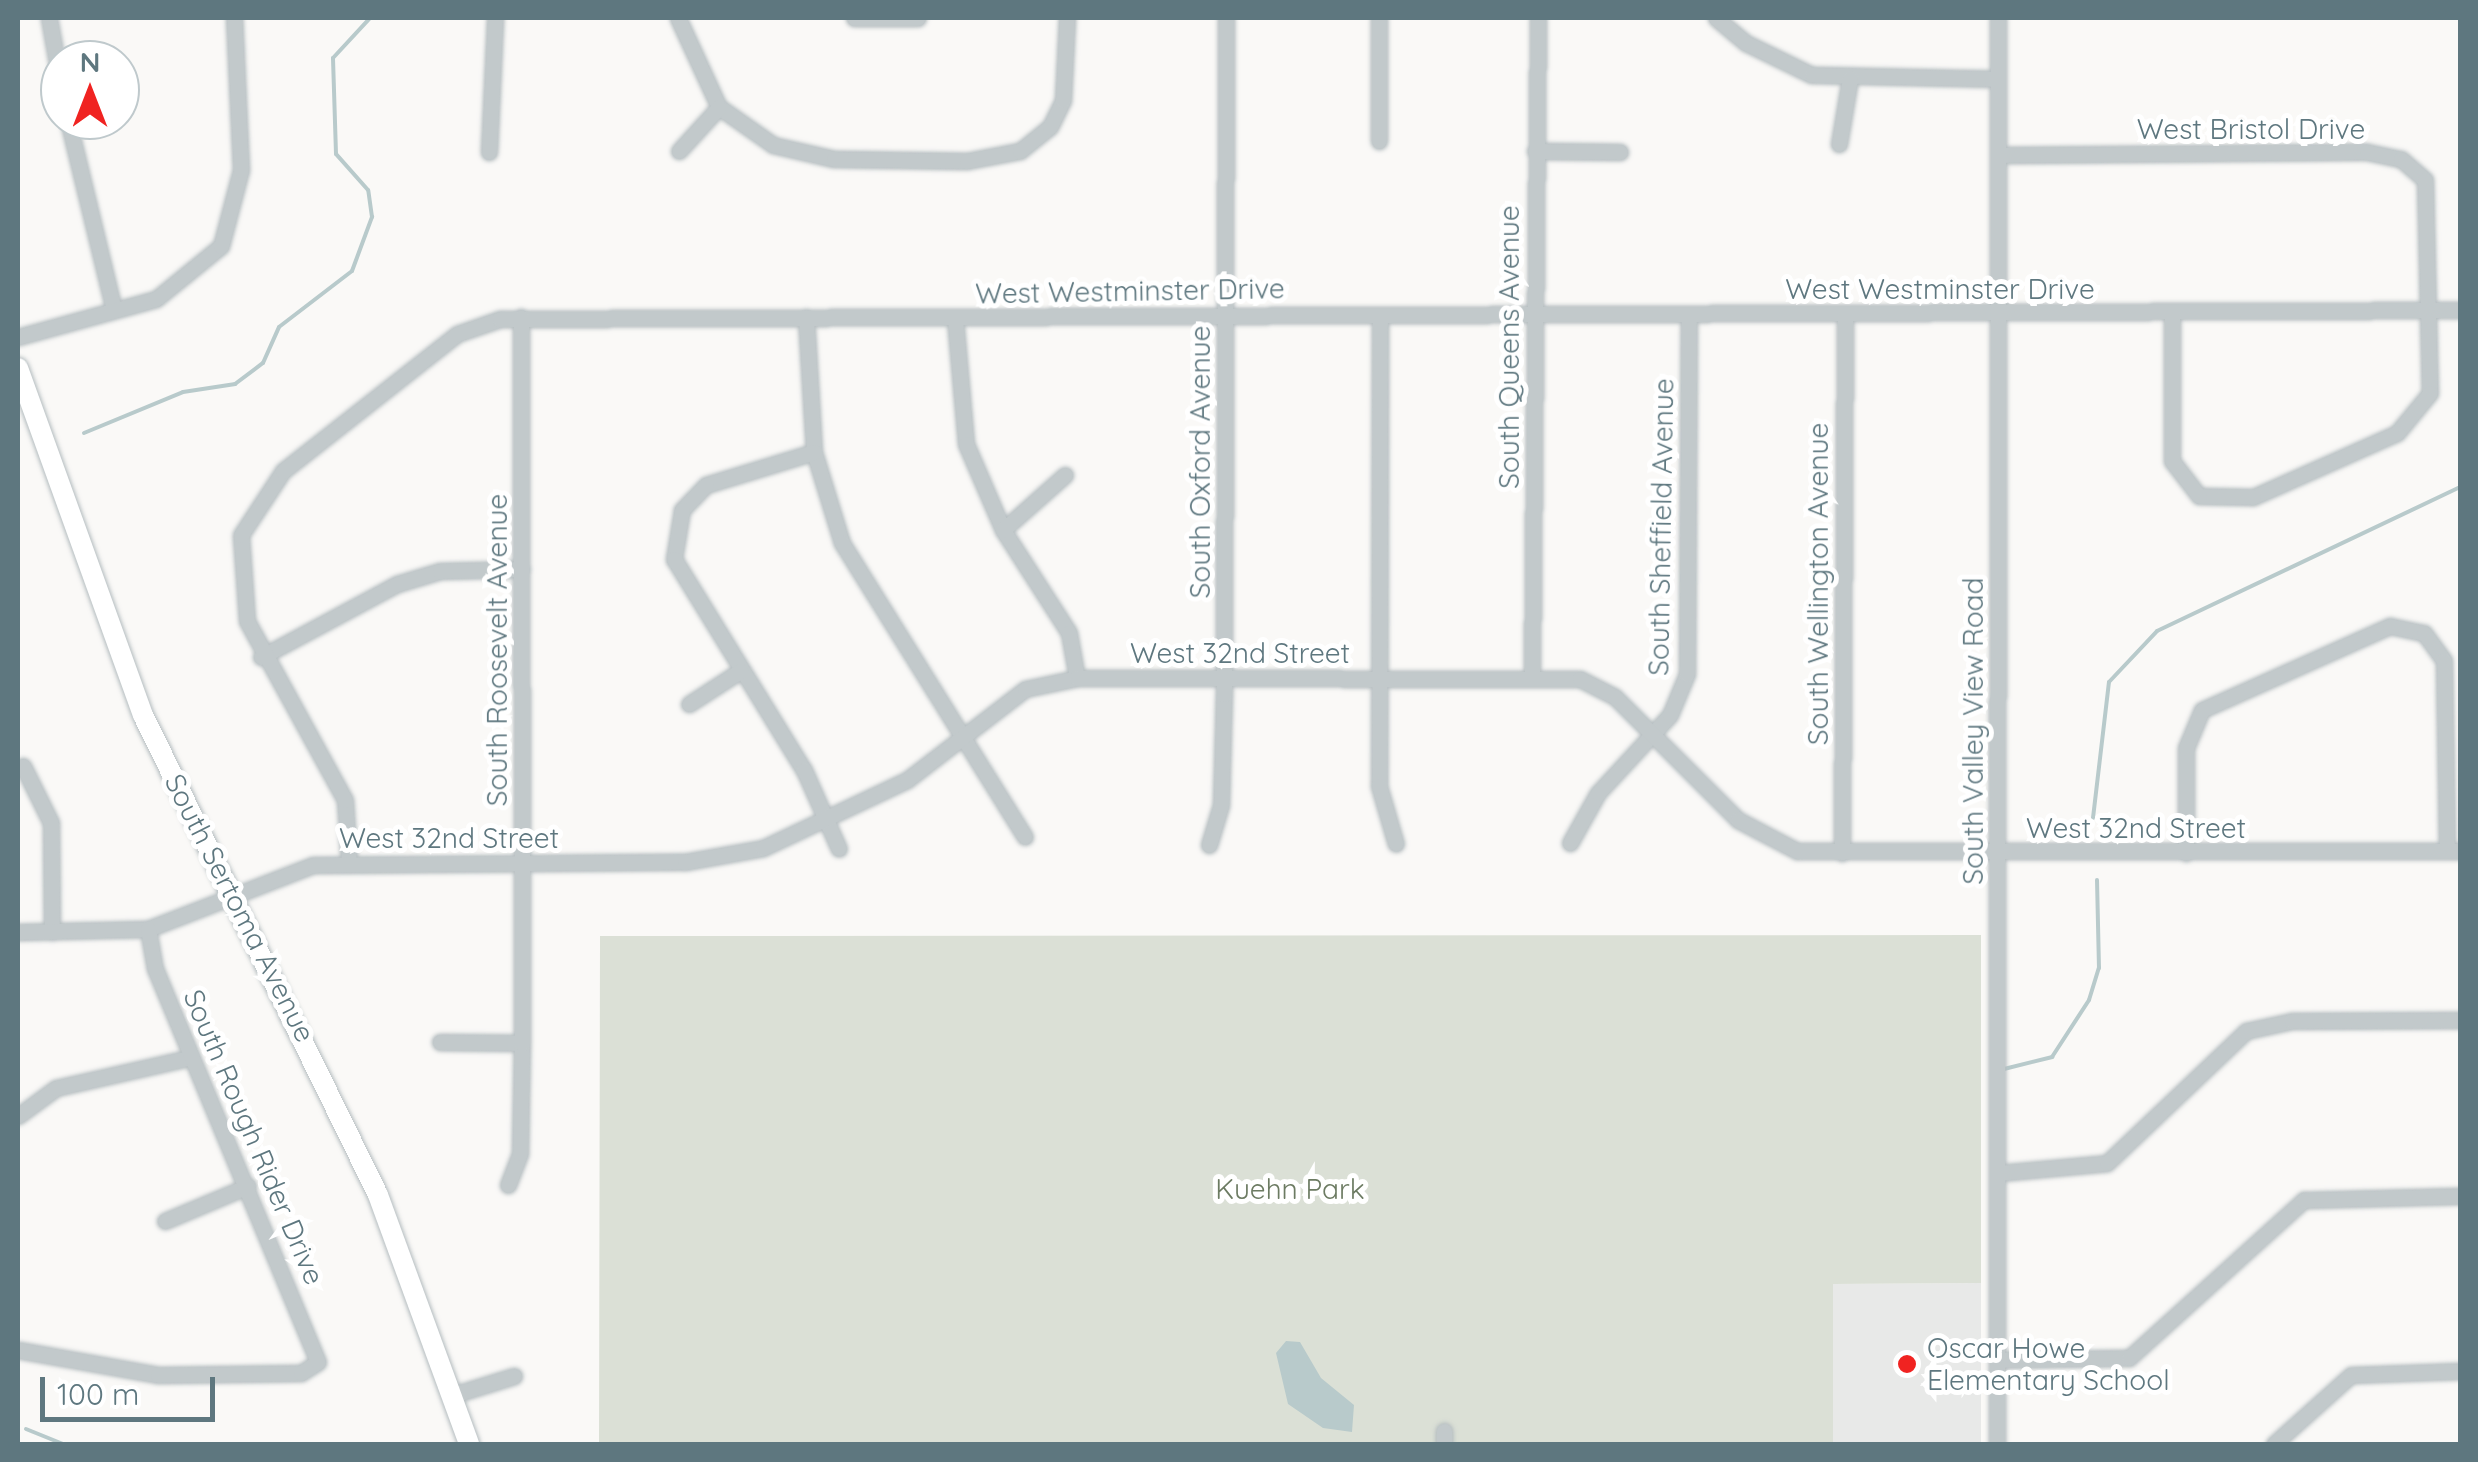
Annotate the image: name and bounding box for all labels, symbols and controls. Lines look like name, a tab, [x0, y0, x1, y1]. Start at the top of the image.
north arrow	[40, 40, 140, 140]
text: N	[80, 44, 100, 79]
street label: West Bristol Drive	[2137, 112, 2365, 146]
street label: South Queens Avenue	[1492, 205, 1526, 489]
street label: West Westminster Drive	[975, 272, 1285, 310]
street label: West Westminster Drive	[1785, 272, 2095, 306]
street label: South Oxford Avenue	[1183, 326, 1217, 598]
street label: South Sheffield Avenue	[1642, 378, 1680, 676]
street label: South Wellington Avenue	[1801, 423, 1835, 745]
street label: South Roosevelt Avenue	[480, 494, 514, 806]
street label: South Valley View Road	[1956, 577, 1990, 885]
street label: West 32nd Street	[1130, 636, 1350, 670]
street label: South Sertoma Avenue	[158, 768, 322, 1048]
street label: West 32nd Street	[2026, 811, 2246, 845]
street label: West 32nd Street	[339, 821, 559, 855]
street label: South Rough Rider Drive	[177, 984, 331, 1290]
park label: Kuehn Park	[1215, 1172, 1365, 1206]
place label: Oscar Howe Elementary School	[1927, 1331, 2170, 1397]
marker: Oscar Howe Elementary School	[1896, 1353, 1918, 1375]
scale bar	[45, 1357, 220, 1419]
text: 100 m	[57, 1375, 139, 1413]

